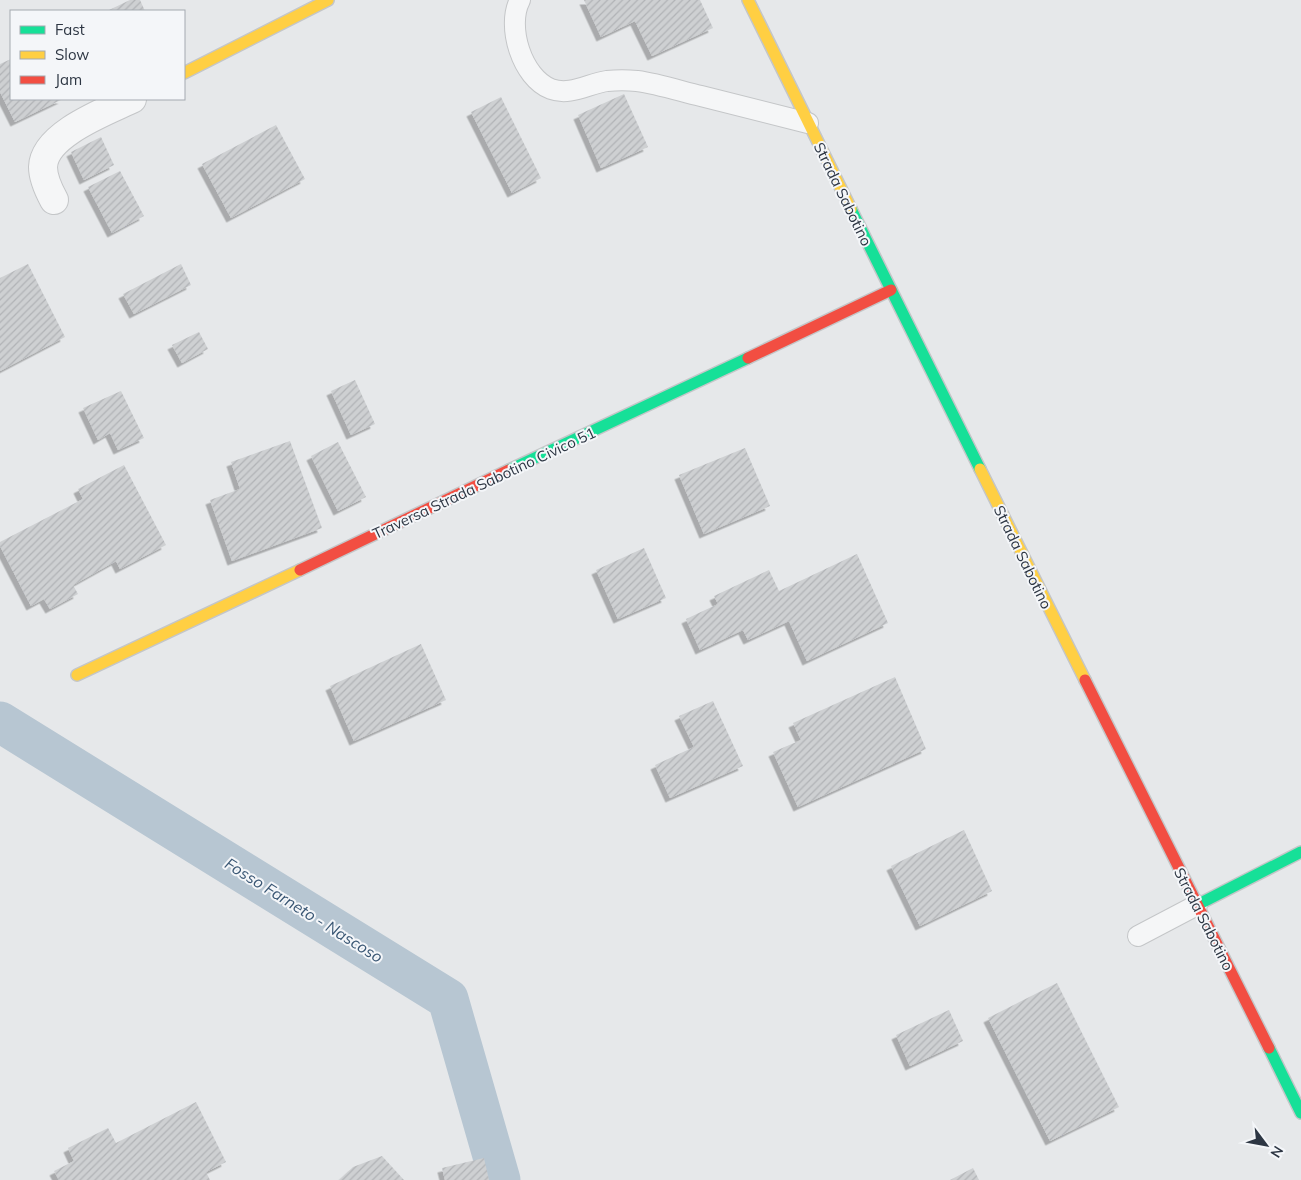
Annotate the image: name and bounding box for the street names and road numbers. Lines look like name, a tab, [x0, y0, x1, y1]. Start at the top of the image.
street label: Strada Sabotino	[810, 139, 876, 249]
street label: Traversa Strada Sabotino Civico 51	[369, 423, 599, 543]
street label: Strada Sabotino	[990, 502, 1056, 612]
street label: Strada Sabotino	[1170, 864, 1238, 974]

